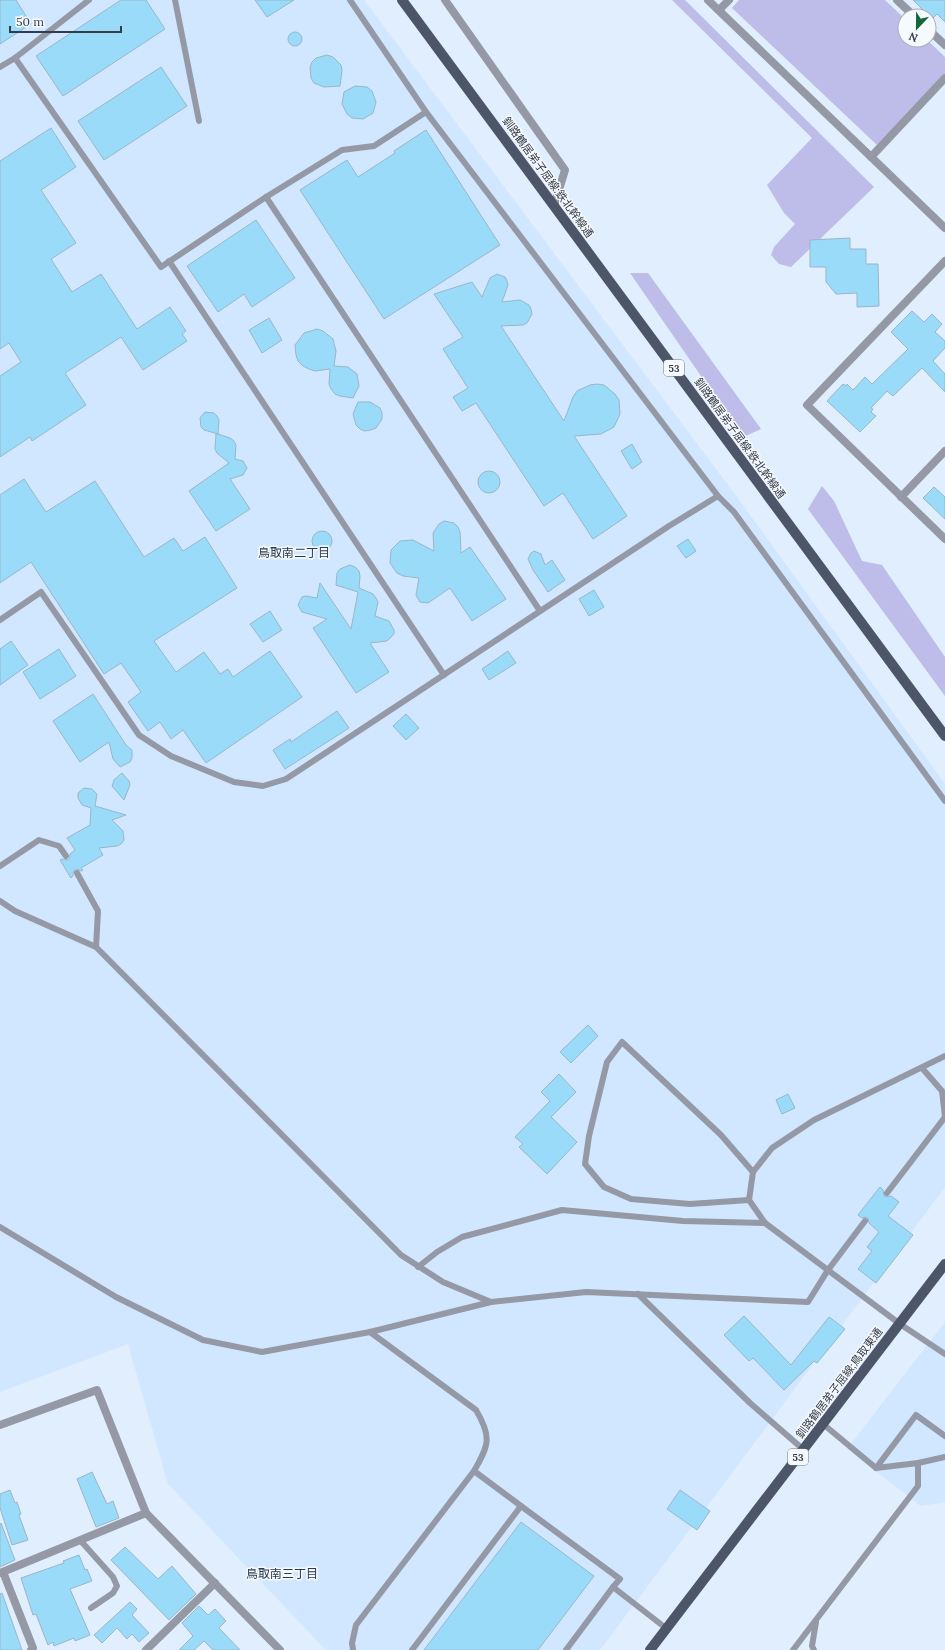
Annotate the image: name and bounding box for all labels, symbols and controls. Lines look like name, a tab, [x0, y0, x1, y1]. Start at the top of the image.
scale bar	[10, 8, 121, 34]
north arrow	[897, 8, 937, 48]
text: 50 m	[16, 14, 44, 29]
text: N	[906, 29, 920, 45]
street label: 釧路鶴居弟子屈線:鉄北幹線通	[500, 114, 596, 240]
road number: 53	[664, 360, 684, 376]
street label: 釧路鶴居弟子屈線:鉄北幹線通	[692, 375, 788, 501]
district label: 鳥取南二丁目	[258, 545, 330, 560]
street label: 釧路鶴居弟子屈線;鳥取東通	[793, 1325, 885, 1441]
road number: 53	[788, 1449, 808, 1465]
district label: 鳥取南三丁目	[246, 1566, 318, 1581]

